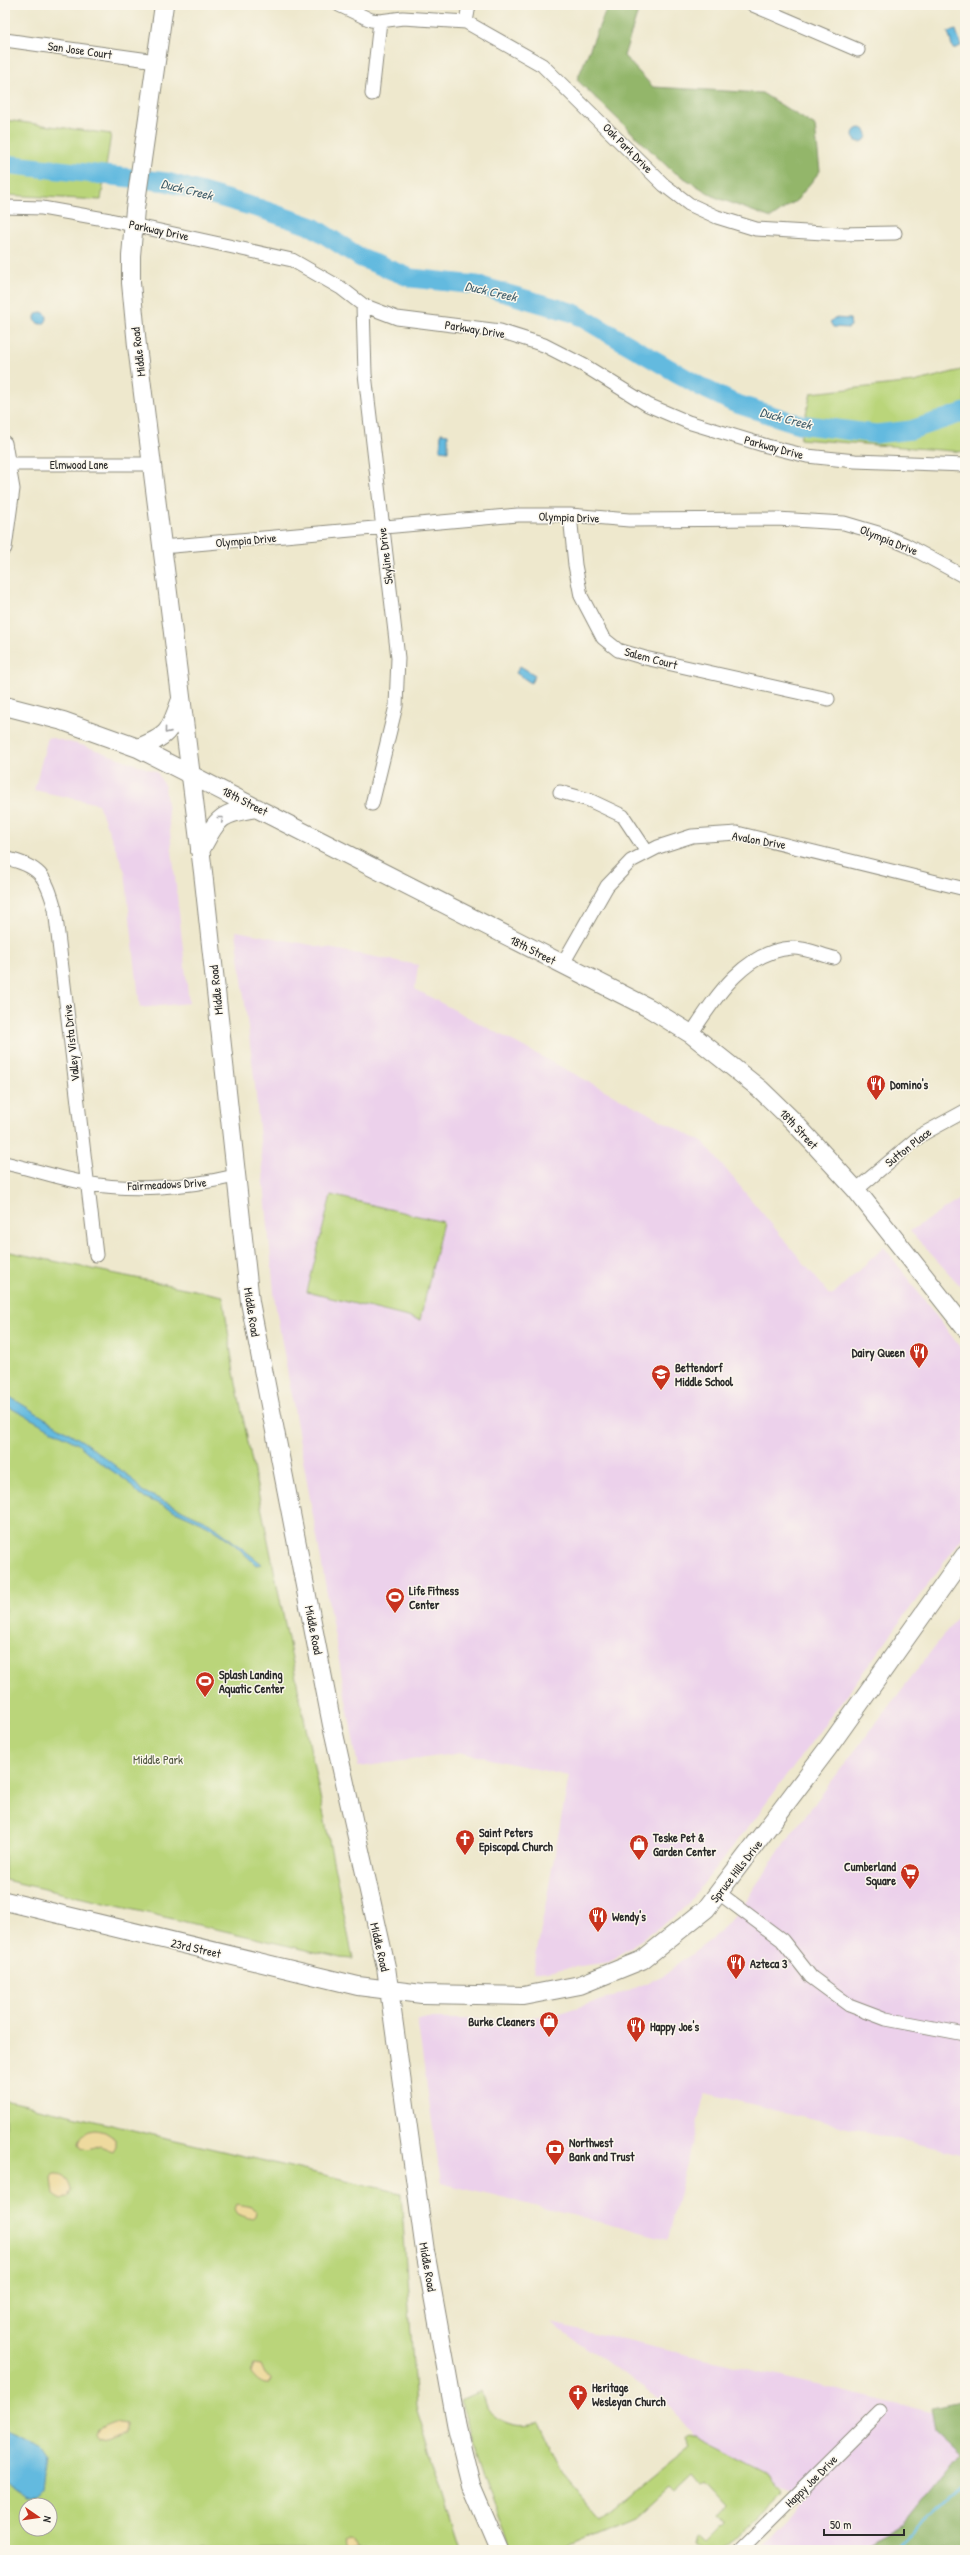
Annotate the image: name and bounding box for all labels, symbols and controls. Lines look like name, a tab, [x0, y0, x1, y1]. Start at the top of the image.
street label: San Jose Court	[47, 37, 114, 63]
street label: Oak Park Drive	[599, 119, 657, 177]
water label: Duck Creek	[159, 174, 216, 204]
street label: Parkway Drive	[128, 215, 191, 245]
water label: Duck Creek	[463, 276, 520, 306]
street label: Parkway Drive	[444, 316, 507, 342]
street label: Middle Road	[127, 326, 149, 378]
water label: Duck Creek	[758, 402, 815, 434]
street label: Parkway Drive	[742, 431, 806, 463]
street label: Elmwood Lane	[50, 456, 109, 473]
street label: Olympia Drive	[538, 507, 600, 527]
street label: Olympia Drive	[858, 521, 921, 559]
street label: Skyline Drive	[373, 526, 397, 585]
street label: Olympia Drive	[215, 529, 277, 551]
street label: Salem Court	[623, 643, 680, 673]
one-way arrow	[165, 726, 172, 733]
street label: 18th Street	[219, 782, 272, 820]
one-way arrow	[216, 816, 224, 823]
street label: Avalon Drive	[731, 827, 787, 853]
street label: 18th Street	[507, 931, 560, 969]
street label: Middle Road	[205, 964, 227, 1016]
street label: Valley Vista Drive	[58, 1003, 84, 1082]
restaurant icon: Domino's	[865, 1073, 887, 1101]
place label: Domino's	[890, 1076, 929, 1093]
street label: 18th Street	[776, 1105, 823, 1154]
street label: Sutton Place	[881, 1123, 935, 1171]
street label: Fairmeadows Drive	[126, 1173, 207, 1195]
street label: Middle Road	[240, 1286, 264, 1338]
restaurant icon: Dairy Queen	[908, 1341, 930, 1369]
place label: Dairy Queen	[852, 1344, 906, 1362]
place label: Bettendorf Middle School	[675, 1359, 734, 1390]
school or university icon: Bettendorf Middle School	[650, 1363, 672, 1391]
place label: Life Fitness Center	[409, 1582, 459, 1613]
sports icon: Life Fitness Center	[384, 1586, 406, 1614]
street label: Middle Road	[301, 1604, 327, 1656]
place label: Splash Landing Aquatic Center	[219, 1666, 285, 1698]
sports icon: Splash Landing Aquatic Center	[194, 1670, 216, 1698]
park label: Middle Park	[133, 1751, 183, 1768]
place label: Saint Peters Episcopal Church	[479, 1824, 554, 1856]
church icon: Saint Peters Episcopal Church	[454, 1828, 476, 1856]
place label: Teske Pet & Garden Center	[652, 1829, 716, 1860]
shop icon: Teske Pet & Garden Center	[628, 1833, 650, 1861]
street label: Spruce Hills Drive	[706, 1836, 766, 1906]
place label: Cumberland Square	[844, 1858, 896, 1890]
supermarket icon: Cumberland Square	[899, 1862, 921, 1890]
restaurant icon: Wendy's	[587, 1905, 609, 1933]
place label: Wendy's	[612, 1908, 646, 1926]
street label: Middle Road	[366, 1921, 394, 1973]
street label: 23rd Street	[169, 1934, 224, 1962]
restaurant icon: Azteca 3	[725, 1952, 747, 1980]
place label: Azteca 3	[750, 1955, 788, 1972]
shop icon: Burke Cleaners	[538, 2010, 560, 2038]
place label: Burke Cleaners	[468, 2013, 535, 2030]
restaurant icon: Happy Joe's	[625, 2015, 647, 2043]
place label: Happy Joe's	[650, 2018, 699, 2036]
place label: Northwest Bank and Trust	[569, 2134, 635, 2165]
bank icon: Northwest Bank and Trust	[544, 2138, 566, 2166]
street label: Middle Road	[415, 2241, 441, 2293]
place label: Heritage Wesleyan Church	[592, 2379, 666, 2411]
church icon: Heritage Wesleyan Church	[567, 2383, 589, 2411]
street label: Happy Joe Drive	[781, 2451, 841, 2511]
north arrow	[18, 2497, 58, 2537]
scale bar	[824, 2511, 904, 2537]
text: N	[40, 2515, 55, 2524]
text: 50 m	[830, 2516, 851, 2533]

